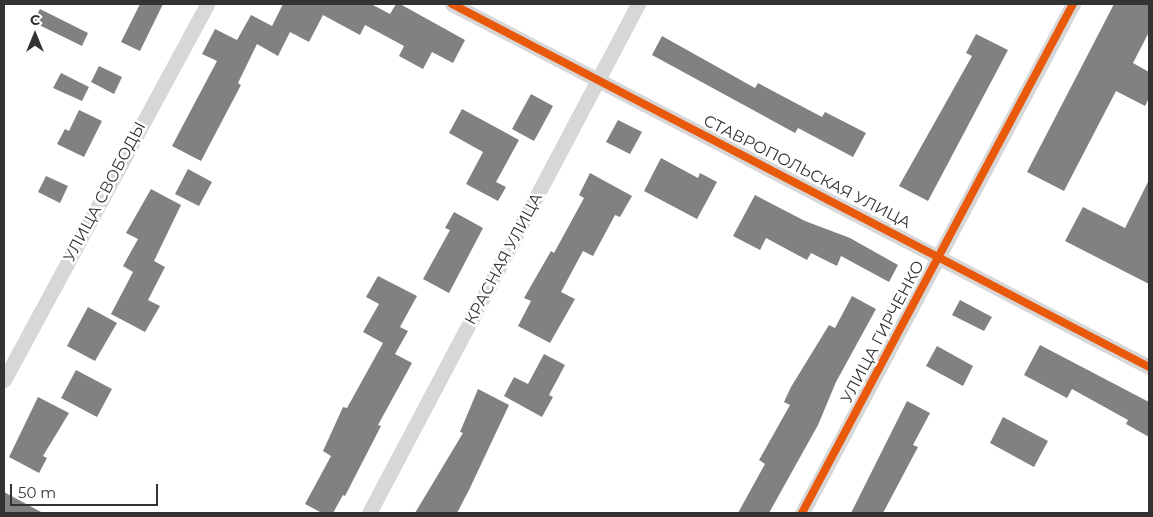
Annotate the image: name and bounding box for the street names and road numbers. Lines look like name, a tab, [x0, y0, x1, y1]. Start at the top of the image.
street label: СТАВРОПОЛЬСКАЯ УЛИЦА	[700, 111, 914, 233]
street label: УЛИЦА СВОБОДЫ	[60, 119, 150, 265]
street label: КРАСНАЯ УЛИЦА	[461, 190, 547, 328]
street label: УЛИЦА ГИРЧЕНКО	[837, 258, 929, 406]

